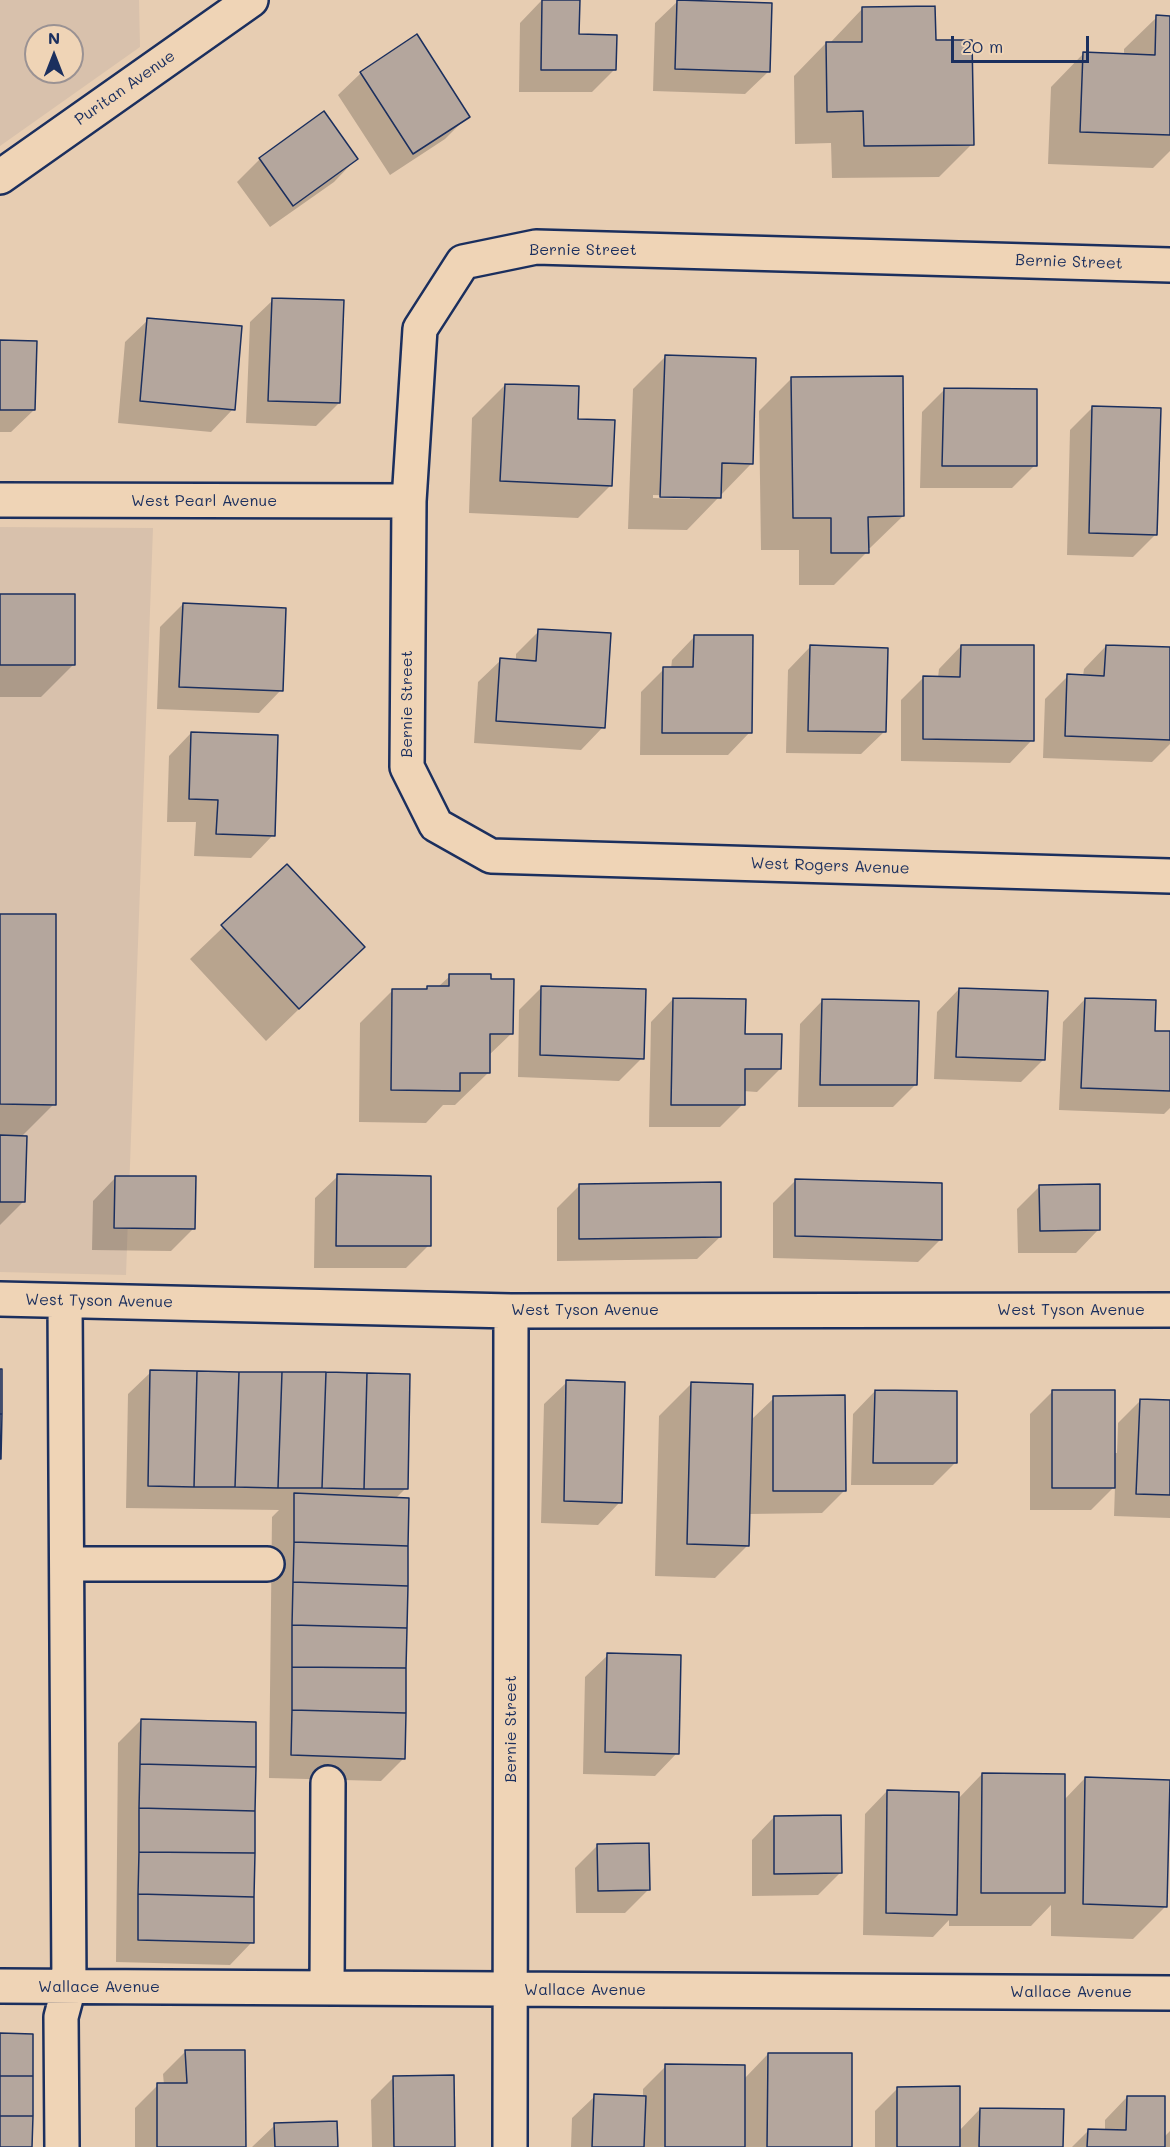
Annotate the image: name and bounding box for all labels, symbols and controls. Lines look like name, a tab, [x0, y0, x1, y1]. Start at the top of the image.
north arrow	[24, 24, 84, 84]
scale bar	[954, 24, 1092, 62]
text: N	[48, 27, 60, 48]
text: 20 m	[962, 34, 1003, 58]
street label: Puritan Avenue	[71, 46, 179, 130]
street label: Bernie Street	[529, 240, 637, 260]
street label: Bernie Street	[1015, 251, 1123, 273]
street label: West Pearl Avenue	[131, 491, 277, 511]
street label: Bernie Street	[397, 650, 417, 758]
street label: West Rogers Avenue	[750, 854, 910, 878]
street label: West Tyson Avenue	[25, 1290, 173, 1312]
street label: West Tyson Avenue	[511, 1300, 659, 1320]
street label: West Tyson Avenue	[997, 1300, 1145, 1320]
street label: Bernie Street	[501, 1675, 521, 1783]
street label: Wallace Avenue	[38, 1977, 160, 1997]
street label: Wallace Avenue	[524, 1980, 646, 2000]
street label: Wallace Avenue	[1010, 1982, 1132, 2002]

